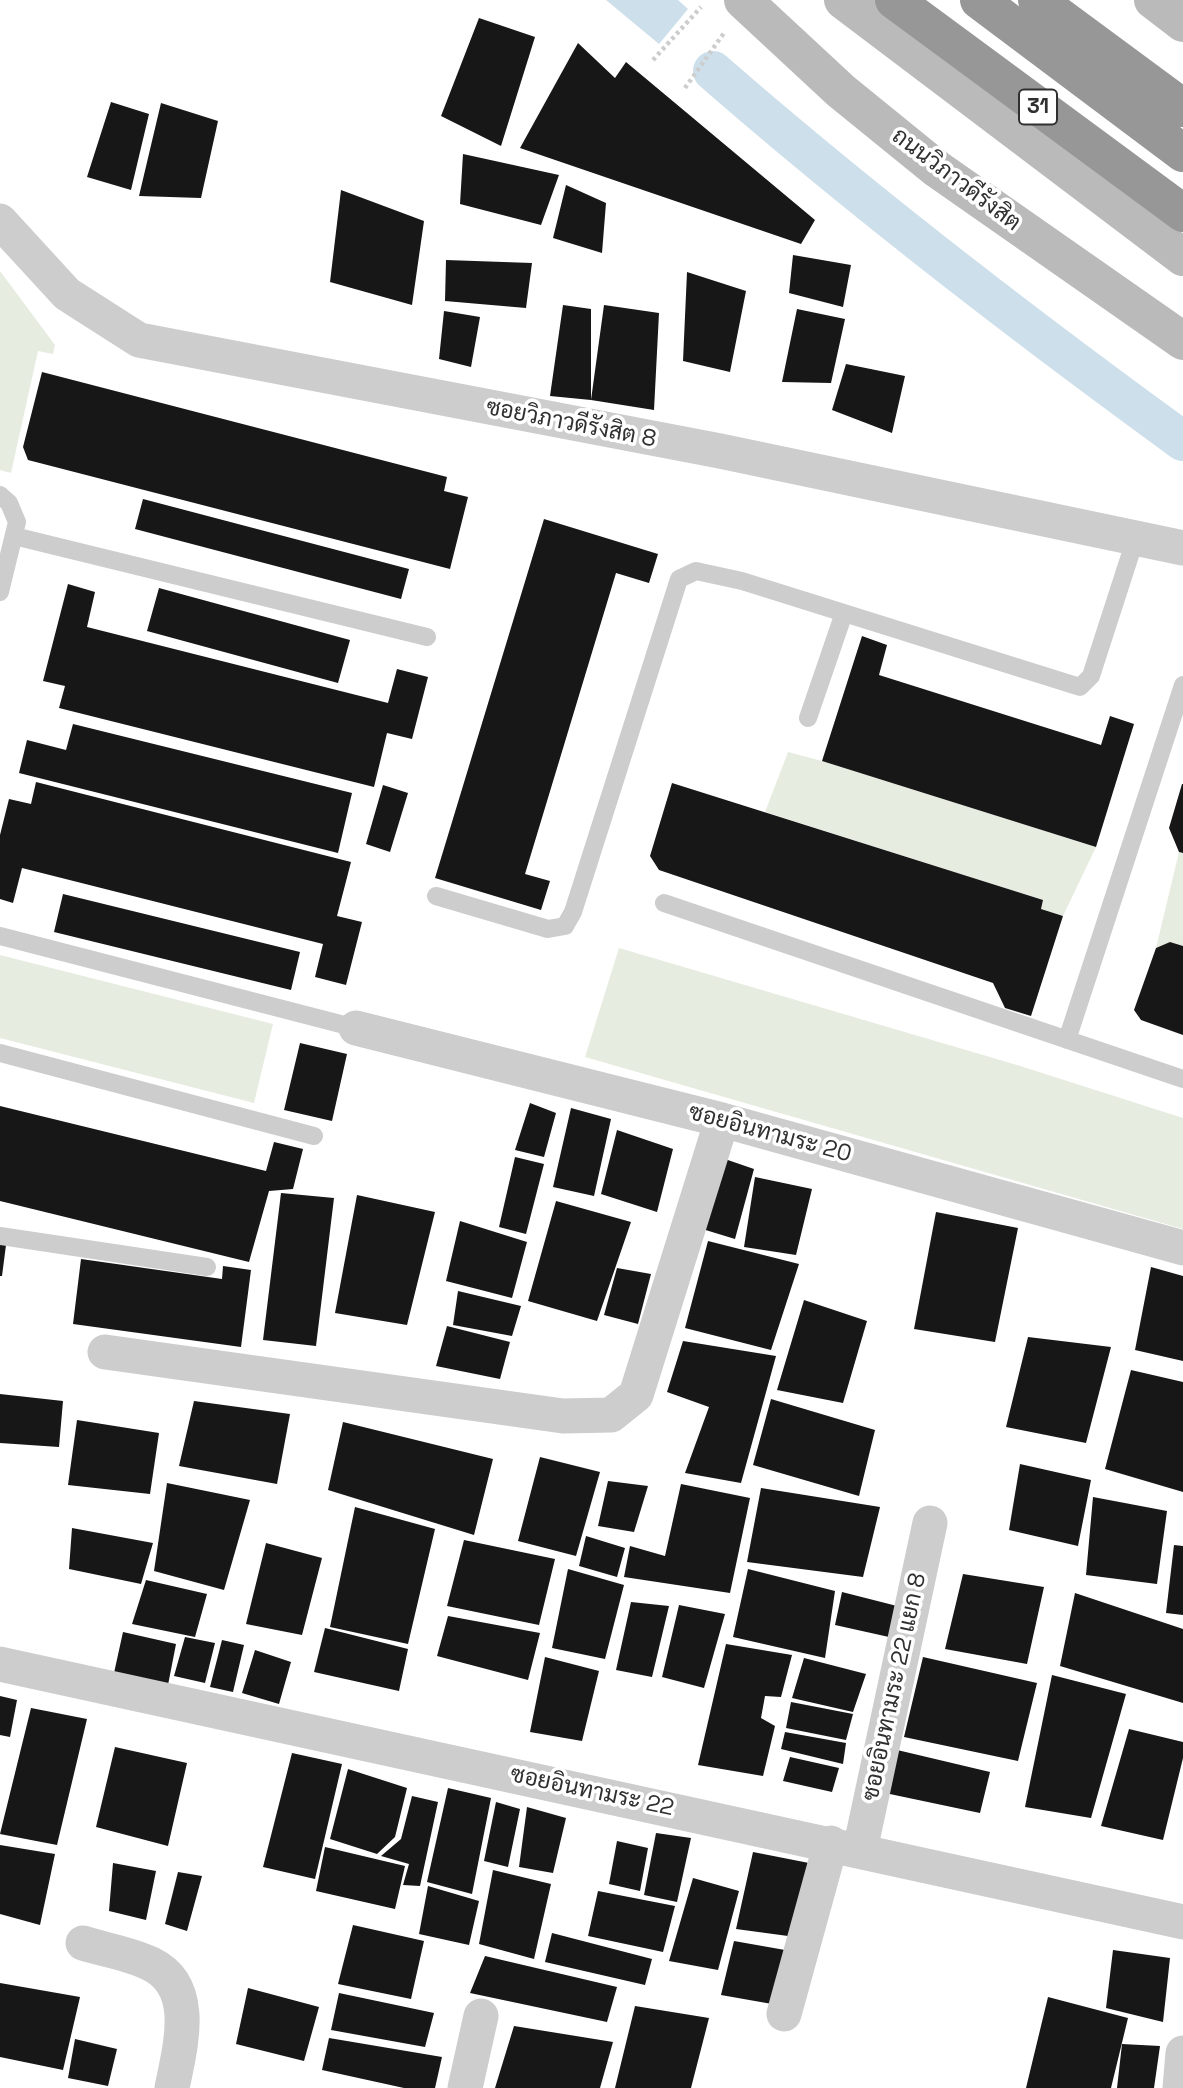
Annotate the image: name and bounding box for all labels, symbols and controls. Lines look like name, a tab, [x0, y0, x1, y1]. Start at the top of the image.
road number: 31	[1019, 90, 1057, 124]
street label: ถนนวิภาวดีรังสิต	[886, 123, 1026, 237]
street label: ซอยวิภาวดีรังสิต 8	[484, 394, 658, 454]
street label: ซอยอินทามระ 20	[686, 1099, 854, 1169]
street label: ซอยอินทามระ 22 แยก 8	[857, 1571, 933, 1803]
street label: ซอยอินทามระ 22	[508, 1761, 676, 1823]

